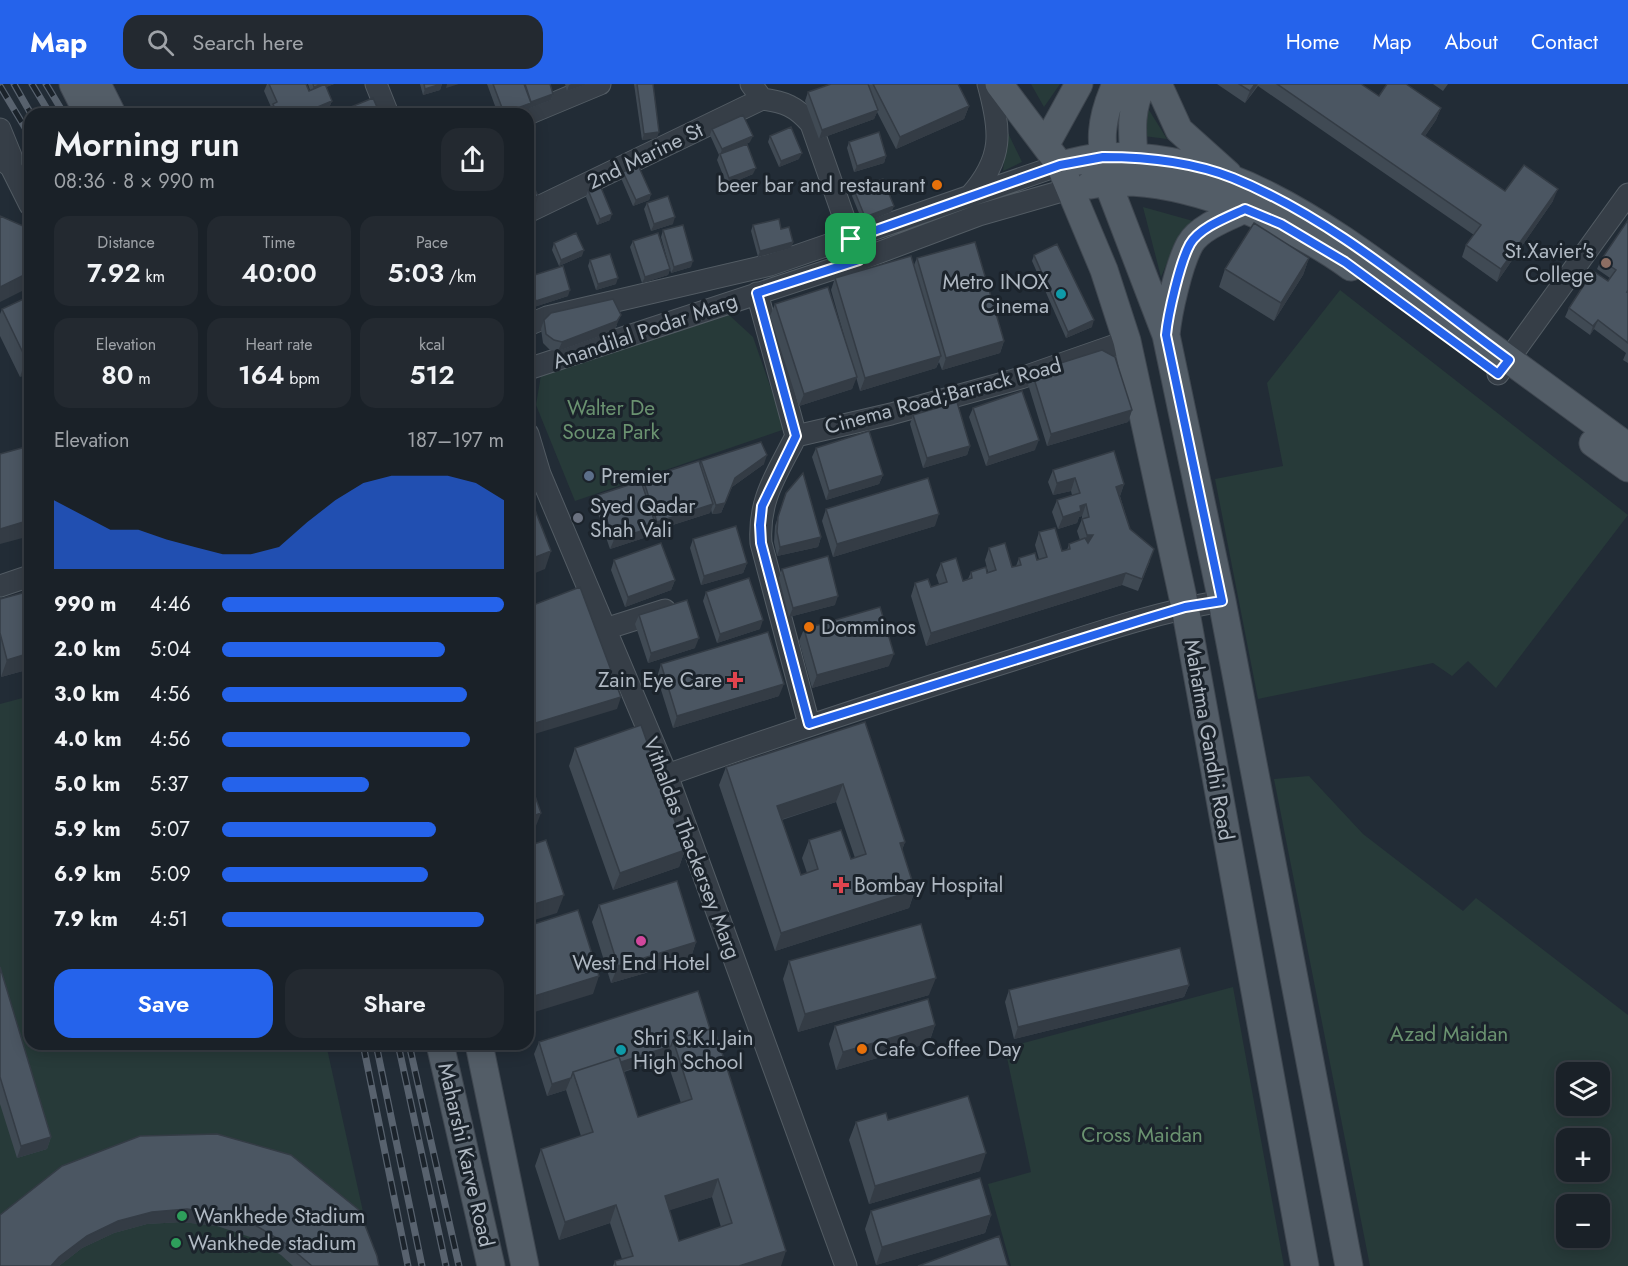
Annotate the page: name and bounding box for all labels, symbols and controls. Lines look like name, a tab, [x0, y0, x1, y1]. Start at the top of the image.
search box	[123, 15, 543, 69]
text: Map	[30, 22, 87, 63]
icon: search	[144, 26, 177, 59]
text: Search here	[192, 26, 304, 58]
text: Home	[1286, 27, 1339, 57]
text: Map	[1372, 27, 1412, 57]
text: About	[1445, 27, 1498, 57]
text: Contact	[1531, 27, 1598, 57]
street label: 2nd Marine St	[582, 115, 708, 197]
text: Morning run	[54, 121, 240, 168]
button: share	[441, 128, 504, 191]
text: 08:36 · 8 × 990 m	[54, 167, 215, 196]
place label: beer bar and restaurant	[717, 170, 925, 200]
marker: beer bar and restaurant	[930, 178, 944, 192]
pin	[825, 213, 876, 264]
icon: arrive	[834, 222, 867, 255]
text: Distance	[97, 231, 155, 254]
text: Time	[263, 231, 295, 254]
text: Pace	[416, 231, 448, 254]
place label: St.Xavier's College	[1504, 236, 1594, 290]
text: 7.92	[87, 254, 141, 292]
text: 40:00	[241, 254, 317, 292]
text: 5:03	[387, 254, 444, 292]
marker: St.Xavier's College	[1599, 256, 1613, 270]
text: km	[141, 265, 165, 288]
text: /km	[444, 265, 477, 288]
place label: Metro INOX Cinema	[942, 267, 1049, 321]
street label: Anandilal Podar Marg	[549, 285, 741, 377]
marker: Metro INOX Cinema	[1054, 287, 1068, 301]
text: Elevation	[96, 333, 156, 356]
text: Heart rate	[246, 333, 312, 356]
text: kcal	[419, 333, 445, 356]
street label: Cinema Road;Barrack Road	[821, 350, 1065, 442]
text: 80	[101, 356, 134, 394]
text: 164	[238, 356, 285, 394]
text: 512	[409, 356, 455, 394]
text: m	[134, 367, 151, 390]
text: bpm	[285, 367, 320, 390]
park label: Walter De Souza Park	[562, 393, 660, 447]
text: Elevation	[54, 426, 129, 455]
text: 187–197 m	[407, 426, 504, 455]
place label: Premier	[601, 461, 670, 491]
marker: Premier	[582, 469, 596, 483]
place label: Syed Qadar Shah Vali	[590, 491, 696, 545]
marker: Syed Qadar Shah Vali	[571, 511, 585, 525]
text: 990 m	[54, 590, 116, 619]
text: 4:46	[150, 590, 191, 619]
place label: Domminos	[821, 612, 916, 642]
marker: Domminos	[802, 620, 816, 634]
text: 2.0 km	[54, 635, 121, 664]
text: 5:04	[150, 635, 191, 664]
street label: Mahatma Gandhi Road	[1177, 637, 1241, 843]
place label: Zain Eye Care	[598, 665, 722, 695]
marker: Zain Eye Care	[726, 671, 744, 689]
text: 3.0 km	[54, 680, 120, 709]
text: 4:56	[150, 680, 190, 709]
text: 4.0 km	[54, 725, 122, 754]
text: 4:56	[150, 725, 190, 754]
street label: Vithaldas Thackersey Marg	[636, 733, 748, 963]
text: 5.0 km	[54, 770, 121, 799]
text: 5:37	[150, 770, 188, 799]
text: 5.9 km	[54, 815, 121, 844]
text: 5:07	[150, 815, 190, 844]
text: 6.9 km	[54, 860, 121, 889]
text: 5:09	[150, 860, 191, 889]
place label: Bombay Hospital	[854, 870, 1003, 900]
marker: Bombay Hospital	[832, 876, 850, 894]
text: 7.9 km	[54, 905, 118, 934]
text: 4:51	[150, 905, 188, 934]
marker: West End Hotel	[634, 934, 648, 948]
place label: West End Hotel	[572, 948, 710, 978]
button: Save	[54, 969, 273, 1038]
button: Share	[285, 969, 504, 1038]
park label: Azad Maidan	[1390, 1019, 1508, 1049]
place label: Shri S.K.I.Jain High School	[633, 1023, 754, 1077]
place label: Cafe Coffee Day	[874, 1034, 1022, 1064]
marker: Cafe Coffee Day	[855, 1042, 869, 1056]
marker: Shri S.K.I.Jain High School	[614, 1043, 628, 1057]
street label: Maharshi Karve Road	[430, 1060, 502, 1250]
map controls	[1556, 1062, 1610, 1248]
button: layers	[1556, 1062, 1610, 1116]
park label: Cross Maidan	[1081, 1120, 1203, 1150]
button: +	[1556, 1128, 1610, 1182]
button: −	[1556, 1194, 1610, 1248]
place label: Wankhede Stadium	[194, 1201, 365, 1231]
marker: Wankhede Stadium	[175, 1209, 189, 1223]
place label: Wankhede stadium	[188, 1228, 356, 1258]
marker: Wankhede stadium	[169, 1236, 183, 1250]

